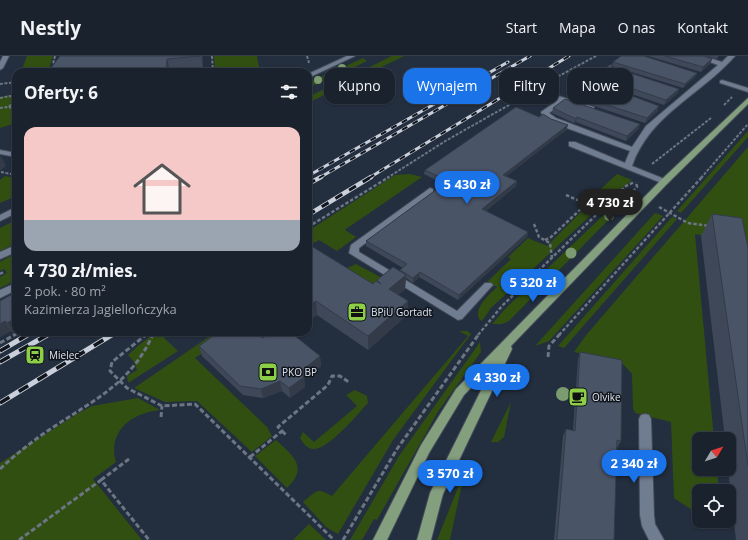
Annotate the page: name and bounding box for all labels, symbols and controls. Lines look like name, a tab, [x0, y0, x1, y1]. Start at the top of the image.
text: Nestly	[20, 15, 81, 41]
text: Start	[506, 18, 537, 37]
text: Mapa	[559, 18, 596, 37]
text: O nas	[618, 18, 655, 37]
text: Kontakt	[677, 18, 728, 37]
chip: Kupno	[324, 68, 395, 104]
chip: Wynajem	[403, 68, 491, 104]
chip: Filtry	[499, 68, 559, 104]
chip: Nowe	[567, 68, 633, 104]
text: Oferty: 6	[24, 81, 98, 104]
icon: filters	[278, 81, 300, 103]
icon: home	[126, 153, 198, 225]
pin: 5 430 zł	[426, 171, 508, 205]
text: 5 430 zł	[444, 175, 490, 193]
pin: 4 730 zł	[569, 189, 651, 223]
text: 4 730 zł	[587, 193, 633, 211]
text: 4 730 zł/mies.	[24, 259, 137, 282]
pin: 5 320 zł	[492, 269, 574, 303]
text: 5 320 zł	[510, 273, 556, 291]
text: 2 pok. · 80 m²	[24, 282, 106, 300]
text: Kazimierza Jagiellończyka	[24, 300, 177, 318]
office icon: BPiU Gortadt	[346, 301, 368, 323]
place label: BPiU Gortadt	[371, 305, 433, 319]
station icon: Mielec	[24, 344, 46, 366]
place label: Mielec	[49, 348, 79, 362]
bank icon: PKO BP	[257, 361, 279, 383]
pin: 4 330 zł	[456, 364, 538, 398]
place label: PKO BP	[282, 365, 317, 379]
text: 4 330 zł	[474, 368, 520, 386]
cafe icon: Olvike	[567, 386, 589, 408]
place label: Olvike	[592, 390, 621, 404]
north arrow	[692, 432, 736, 476]
map controls	[692, 432, 736, 528]
pin: 2 340 zł	[593, 450, 675, 484]
text: 2 340 zł	[611, 454, 657, 472]
pin: 3 570 zł	[409, 460, 491, 494]
text: 3 570 zł	[427, 464, 473, 482]
button: locate	[692, 484, 736, 528]

